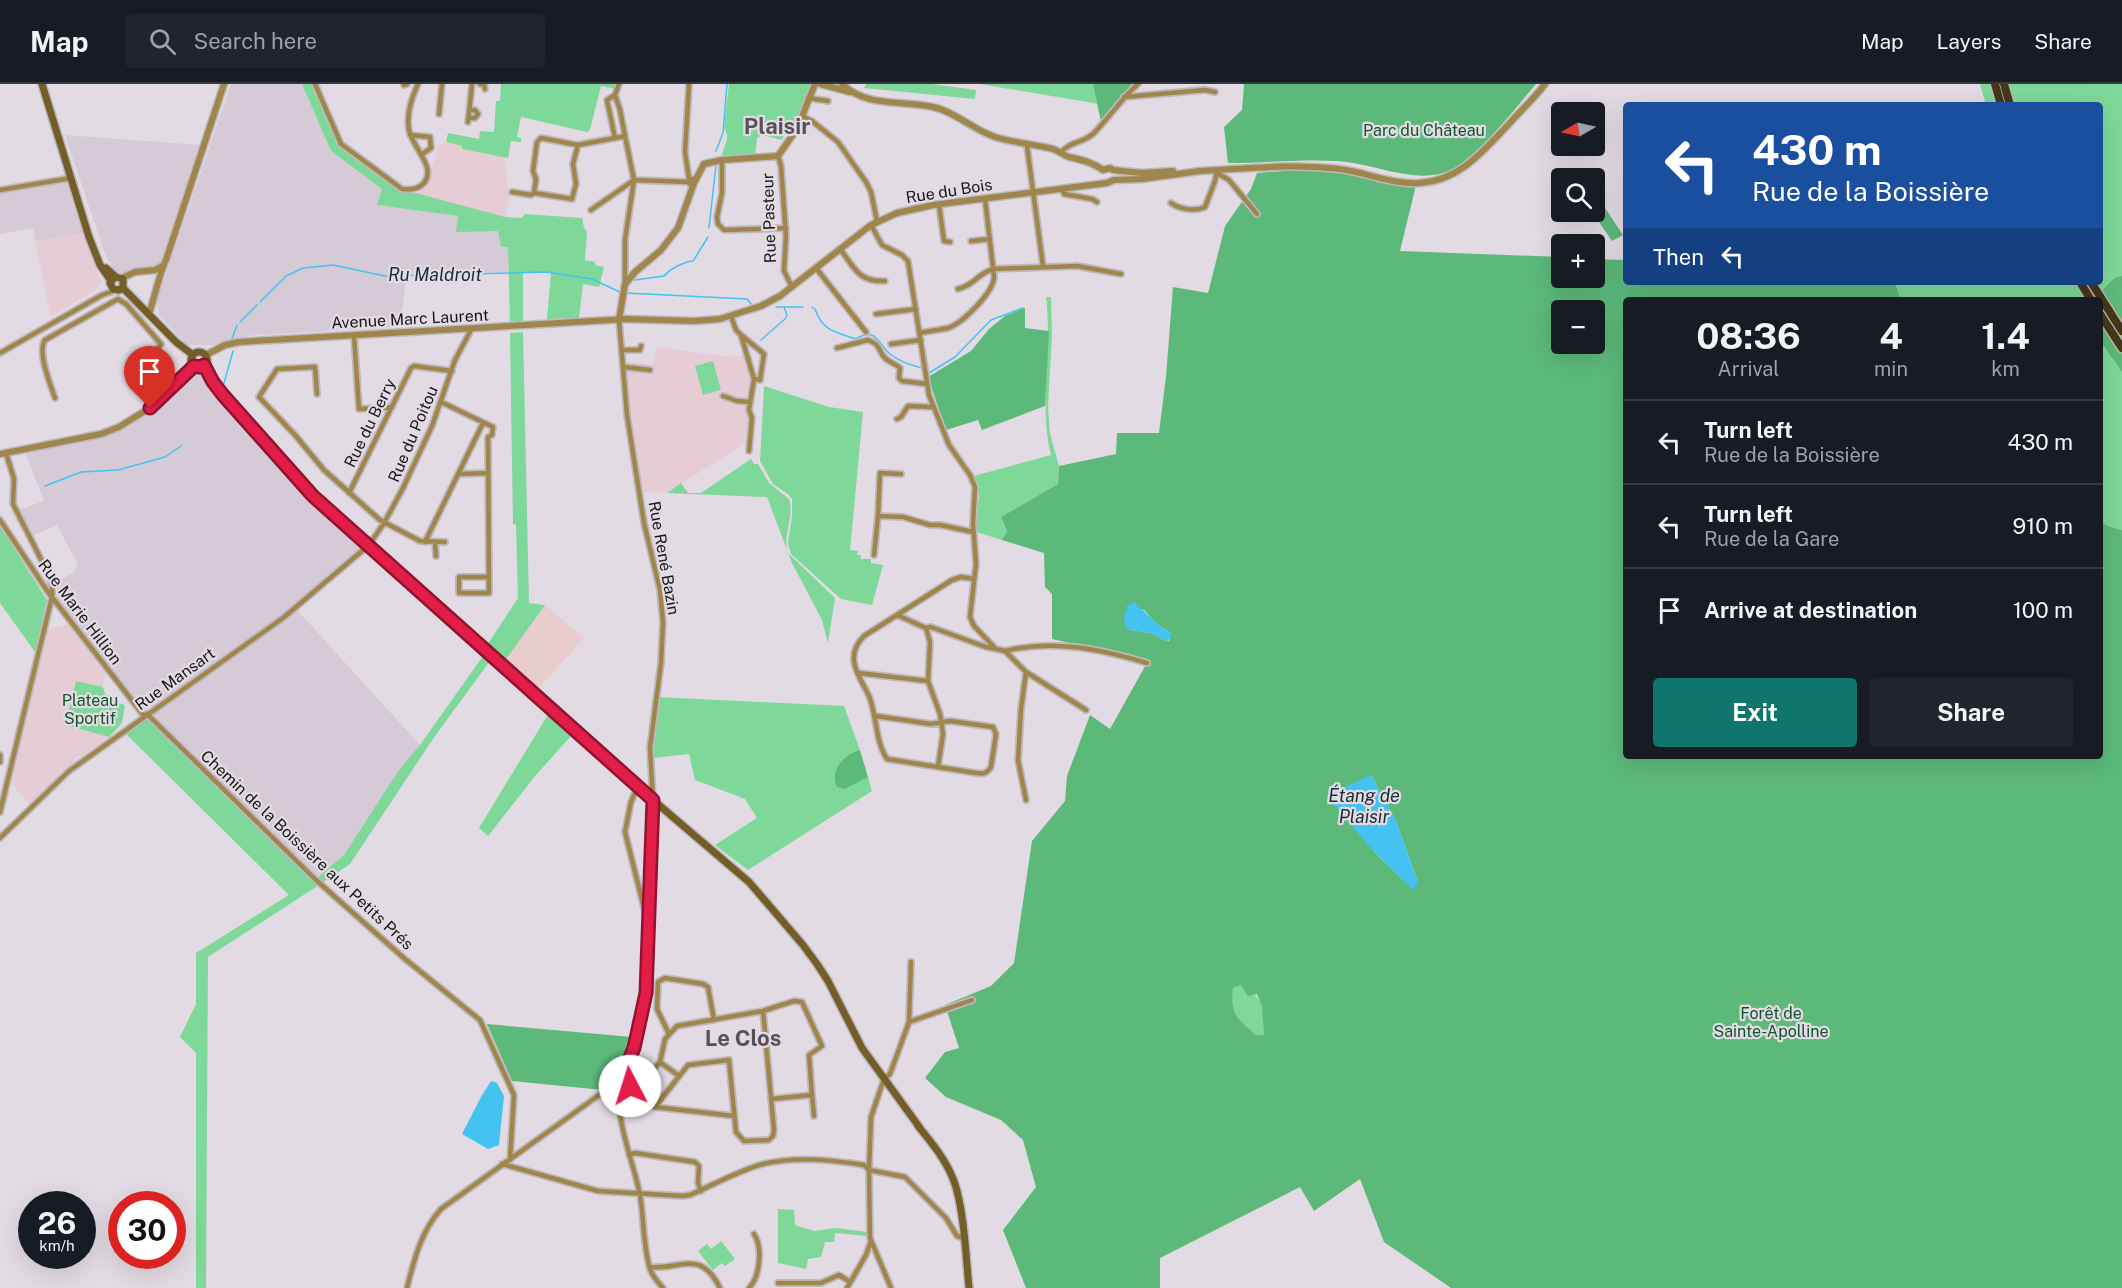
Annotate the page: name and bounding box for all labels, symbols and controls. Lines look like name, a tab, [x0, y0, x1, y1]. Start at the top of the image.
search box	[125, 14, 545, 68]
text: Map	[30, 25, 89, 58]
icon: search	[146, 25, 179, 58]
text: Search here	[194, 28, 317, 54]
text: Map	[1861, 29, 1904, 54]
text: Layers	[1937, 29, 2001, 54]
text: Share	[2034, 29, 2092, 54]
north arrow	[1551, 102, 1605, 156]
map controls	[1551, 102, 1605, 354]
district label: Plaisir	[744, 113, 810, 139]
park label: Parc du Château	[1363, 121, 1485, 140]
text: 430 m	[1752, 125, 1882, 174]
icon: left	[1653, 126, 1731, 204]
button: search	[1551, 168, 1605, 222]
street label: Rue Pasteur	[758, 173, 780, 263]
street label: Rue du Bois	[904, 175, 994, 207]
text: Rue de la Boissière	[1752, 175, 1989, 207]
button: +	[1551, 234, 1605, 288]
icon: left	[1716, 240, 1749, 273]
text: Then	[1653, 244, 1704, 270]
water label: Ru Maldroit	[388, 264, 482, 285]
button: −	[1551, 300, 1605, 354]
street label: Avenue Marc Laurent	[331, 305, 489, 333]
text: 08:36	[1696, 315, 1801, 357]
text: 4	[1879, 315, 1903, 357]
text: 1.4	[1981, 315, 2030, 357]
pin	[124, 346, 175, 408]
icon: arrive	[133, 355, 166, 388]
text: Arrival	[1718, 357, 1779, 381]
text: min	[1874, 357, 1908, 381]
text: km	[1991, 357, 2020, 381]
street label: Rue du Berry	[340, 375, 400, 471]
street label: Rue du Poitou	[384, 383, 442, 485]
text: Turn left	[1704, 417, 1793, 443]
icon: left	[1653, 426, 1686, 459]
text: 430 m	[2008, 429, 2073, 455]
text: Rue de la Boissière	[1704, 443, 1880, 467]
street label: Rue René Bazin	[645, 500, 683, 616]
text: Turn left	[1704, 501, 1793, 527]
icon: left	[1653, 510, 1686, 543]
text: 910 m	[2012, 513, 2073, 539]
text: Rue de la Gare	[1704, 527, 1839, 551]
street label: Rue Marie Hillion	[34, 556, 126, 668]
icon: arrive	[1653, 594, 1686, 627]
text: Arrive at destination	[1704, 597, 1917, 623]
text: 100 m	[2013, 597, 2073, 623]
street label: Rue Mansart	[131, 644, 219, 714]
button: Exit	[1653, 678, 1857, 747]
button: Share	[1869, 678, 2073, 747]
park label: Plateau Sportif	[62, 691, 118, 728]
street label: Chemin de la Boissière aux Petits Prés	[197, 746, 417, 954]
water label: Étang de Plaisir	[1328, 784, 1400, 827]
park label: Forêt de Sainte-Apolline	[1713, 1004, 1829, 1041]
district label: Le Clos	[705, 1025, 781, 1051]
position arrow	[598, 1054, 662, 1118]
speed limit sign: 30	[108, 1191, 186, 1269]
text: 26	[38, 1205, 76, 1241]
text: km/h	[39, 1237, 75, 1254]

